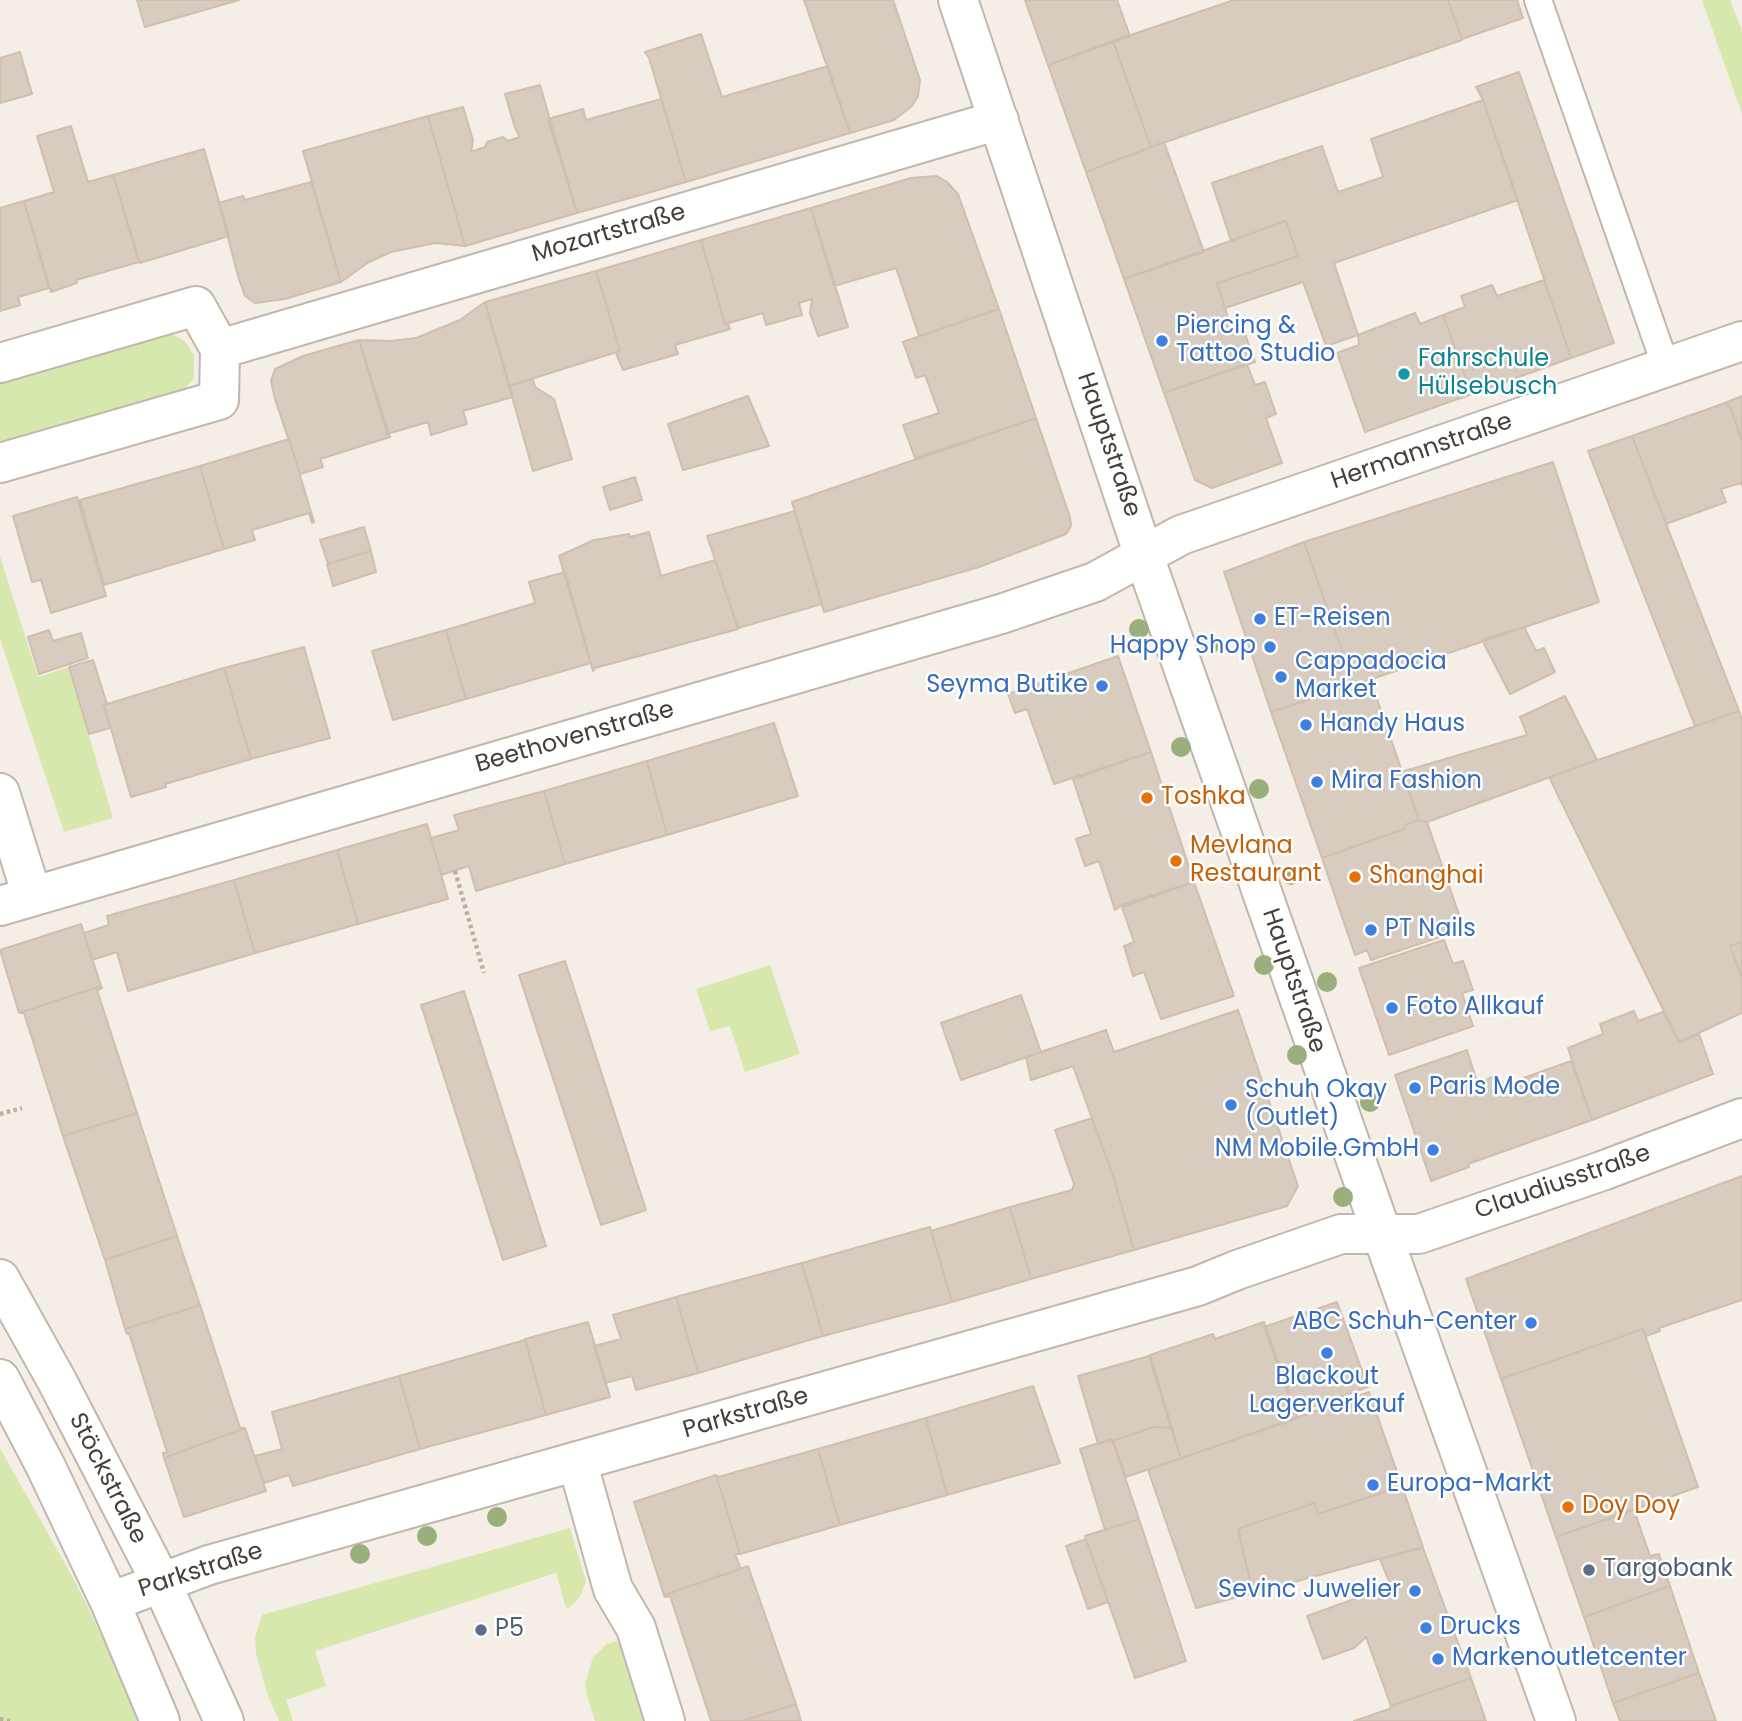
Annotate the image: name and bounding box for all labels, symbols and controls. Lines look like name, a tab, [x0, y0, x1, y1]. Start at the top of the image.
street label: Mozartstraße	[529, 198, 689, 270]
place label: Piercing & Tattoo Studio	[1176, 313, 1335, 369]
marker: Piercing & Tattoo Studio	[1154, 333, 1170, 349]
place label: Fahrschule Hülsebusch	[1418, 346, 1557, 402]
marker: Fahrschule Hülsebusch	[1396, 366, 1412, 382]
street label: Hauptstraße	[1070, 369, 1146, 521]
street label: Hermannstraße	[1328, 407, 1516, 497]
place label: ET-Reisen	[1274, 605, 1391, 633]
marker: ET-Reisen	[1252, 611, 1268, 627]
place label: Happy Shop	[1110, 633, 1256, 661]
marker: Happy Shop	[1262, 639, 1278, 655]
place label: Cappadocia Market	[1295, 649, 1447, 705]
marker: Cappadocia Market	[1273, 669, 1289, 685]
place label: Seyma Butike	[926, 672, 1088, 700]
marker: Seyma Butike	[1094, 678, 1110, 694]
street label: Beethovenstraße	[472, 696, 678, 780]
place label: Handy Haus	[1320, 711, 1465, 739]
marker: Handy Haus	[1298, 717, 1314, 733]
place label: Mira Fashion	[1331, 768, 1482, 796]
marker: Mira Fashion	[1309, 774, 1325, 790]
place label: Toshka	[1161, 784, 1246, 812]
marker: Toshka	[1139, 790, 1155, 806]
place label: Mevlana Restaurant	[1190, 833, 1322, 889]
marker: Mevlana Restaurant	[1168, 853, 1184, 869]
place label: Shanghai	[1369, 863, 1484, 891]
marker: Shanghai	[1347, 869, 1363, 885]
street label: Hauptstraße	[1255, 905, 1331, 1057]
place label: PT Nails	[1385, 916, 1476, 944]
marker: PT Nails	[1363, 922, 1379, 938]
place label: Foto Allkauf	[1406, 994, 1544, 1022]
marker: Foto Allkauf	[1384, 1000, 1400, 1016]
place label: Paris Mode	[1429, 1074, 1560, 1102]
place label: Schuh Okay (Outlet)	[1245, 1077, 1387, 1133]
marker: Paris Mode	[1407, 1080, 1423, 1096]
marker: Schuh Okay (Outlet)	[1223, 1097, 1239, 1113]
place label: NM Mobile.GmbH	[1215, 1136, 1419, 1164]
street label: Claudiusstraße	[1471, 1139, 1655, 1227]
marker: NM Mobile.GmbH	[1425, 1142, 1441, 1158]
place label: ABC Schuh-Center	[1292, 1309, 1517, 1337]
marker: ABC Schuh-Center	[1523, 1315, 1539, 1331]
marker: Blackout Lagerverkauf	[1319, 1345, 1335, 1361]
place label: Blackout Lagerverkauf	[1249, 1364, 1405, 1420]
street label: Parkstraße	[680, 1382, 812, 1446]
street label: Stöckstraße	[62, 1409, 152, 1549]
place label: Europa-Markt	[1387, 1471, 1552, 1499]
marker: Europa-Markt	[1365, 1477, 1381, 1493]
place label: Doy Doy	[1582, 1493, 1680, 1521]
marker: Doy Doy	[1560, 1499, 1576, 1515]
street label: Parkstraße	[135, 1537, 267, 1605]
place label: Targobank	[1603, 1556, 1733, 1584]
marker: Targobank	[1581, 1562, 1597, 1578]
place label: Sevinc Juwelier	[1218, 1577, 1401, 1605]
marker: Sevinc Juwelier	[1407, 1583, 1423, 1599]
place label: Drucks	[1440, 1614, 1521, 1642]
place label: P5	[495, 1616, 524, 1644]
marker: Drucks	[1418, 1620, 1434, 1636]
marker: P5	[473, 1622, 489, 1638]
place label: Markenoutletcenter	[1452, 1645, 1687, 1673]
marker: Markenoutletcenter	[1430, 1651, 1446, 1667]

